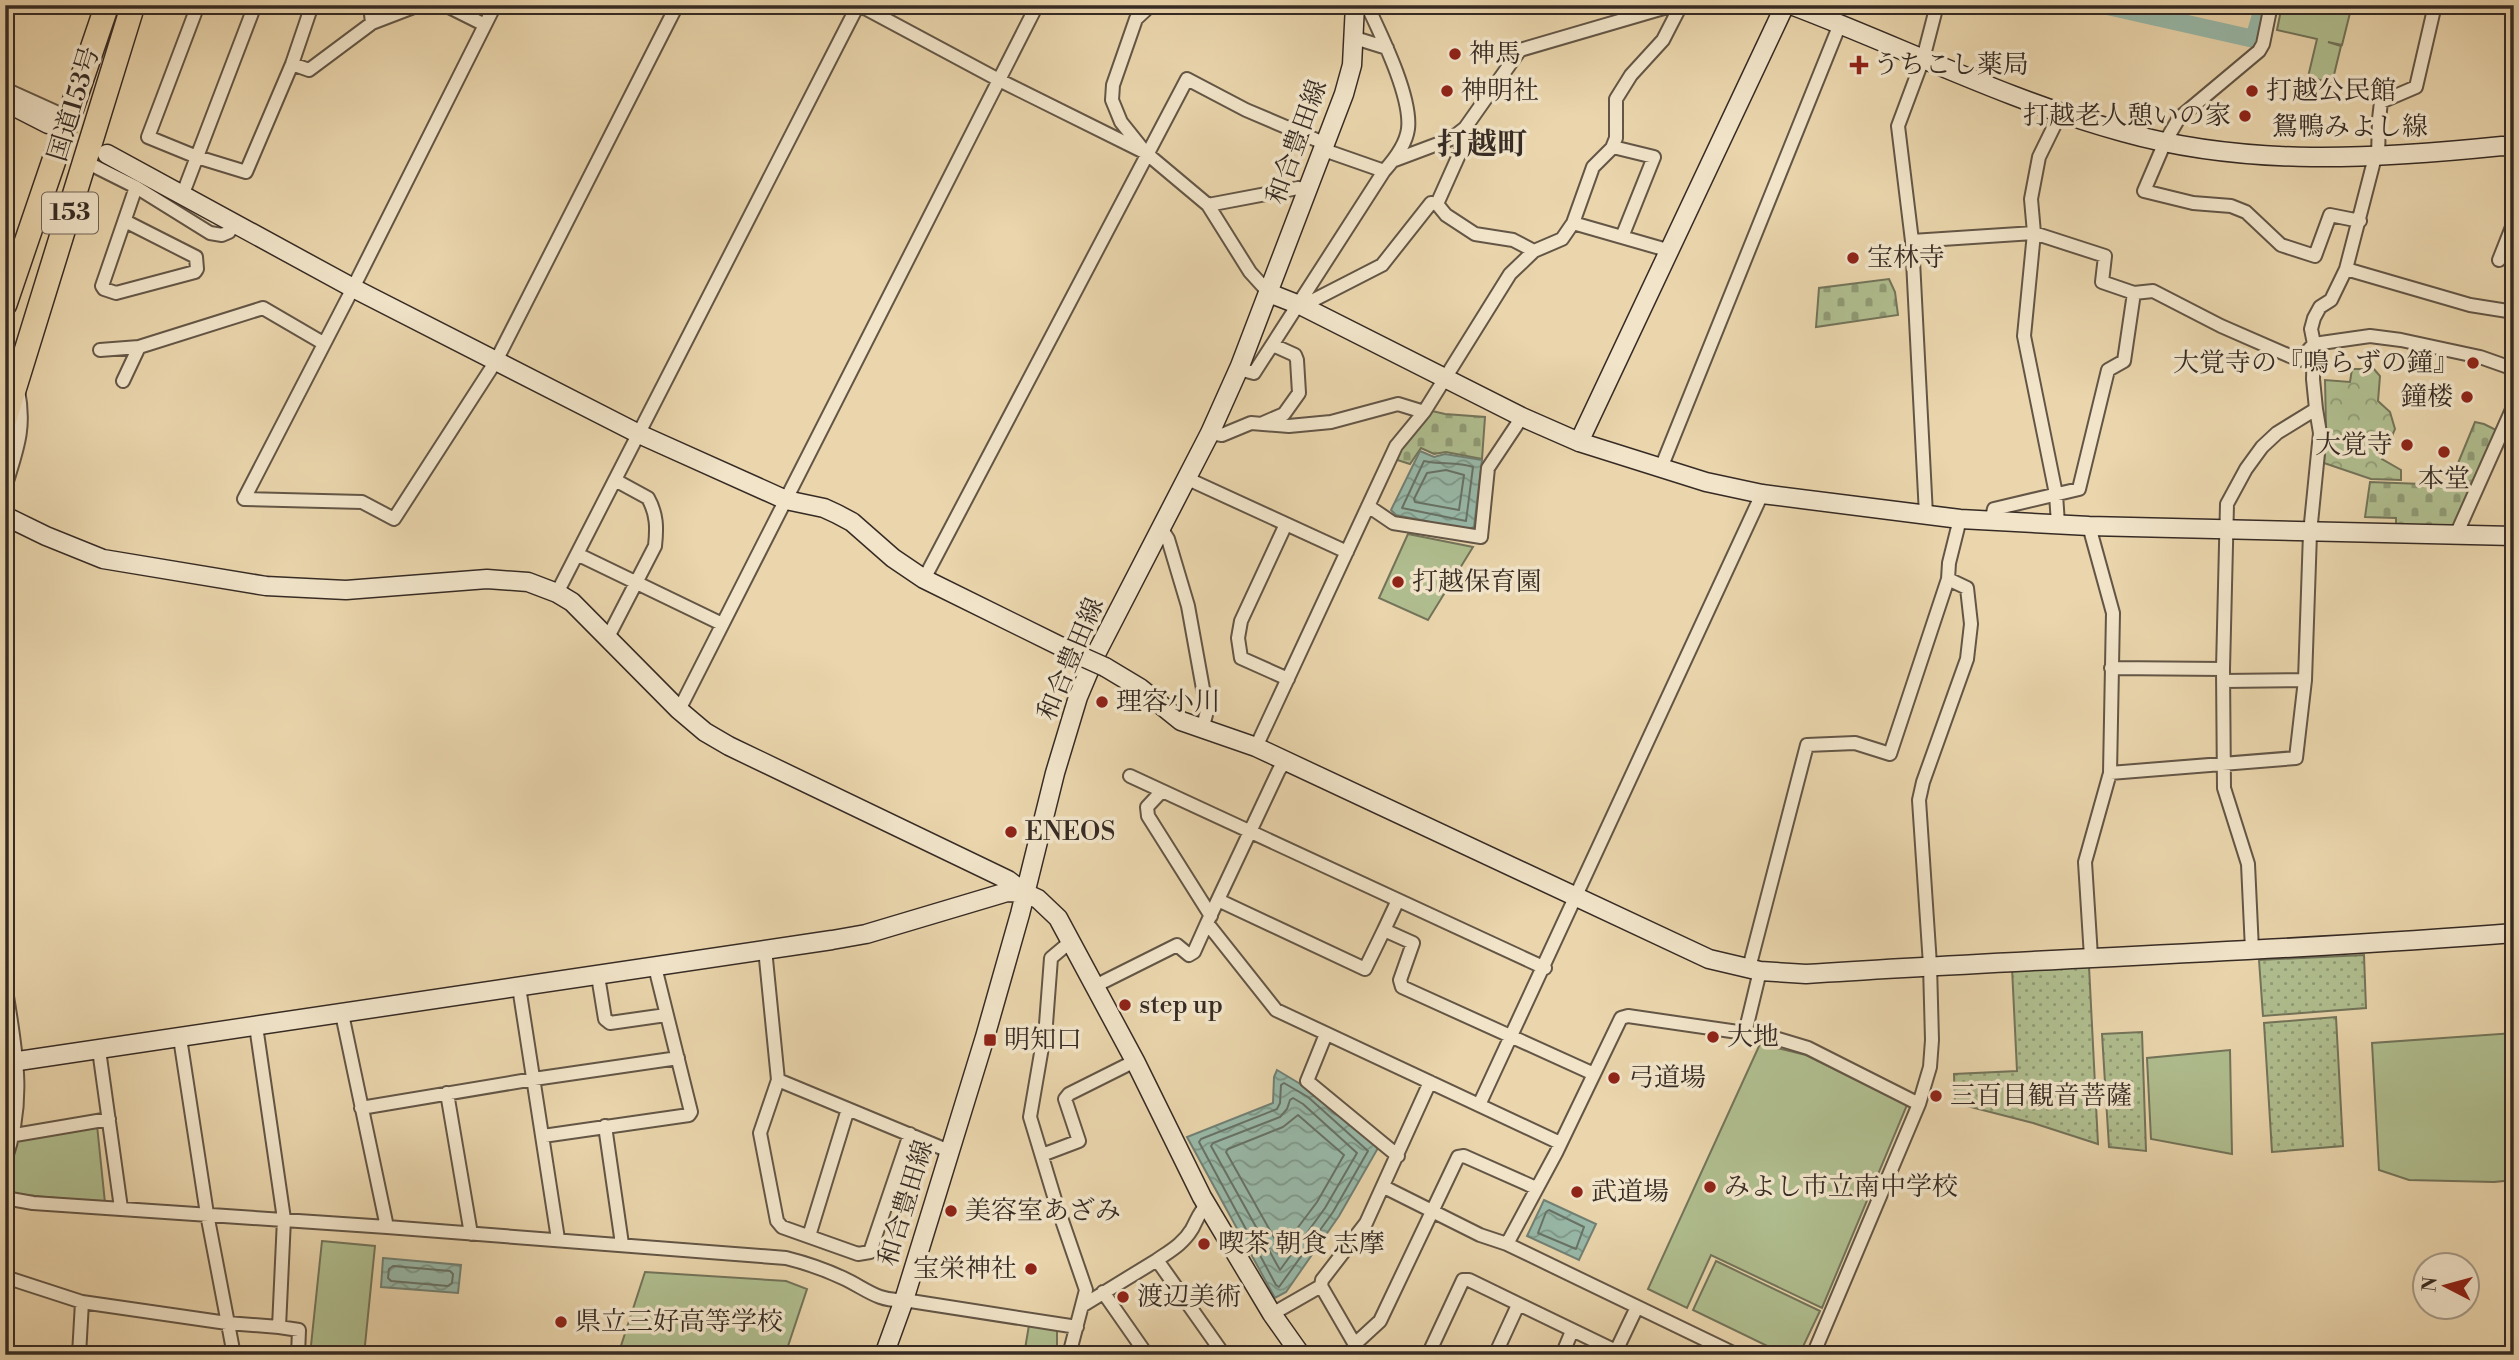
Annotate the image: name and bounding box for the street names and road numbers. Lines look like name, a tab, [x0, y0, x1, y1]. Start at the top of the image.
street label: 国道153号	[41, 43, 107, 165]
street label: 和合豊田線	[1260, 75, 1334, 209]
street label: 鴛鴨みよし線	[2272, 111, 2428, 143]
road number: 153	[42, 192, 98, 233]
street label: 和合豊田線	[1031, 593, 1111, 725]
street label: 和合豊田線	[872, 1136, 940, 1270]

